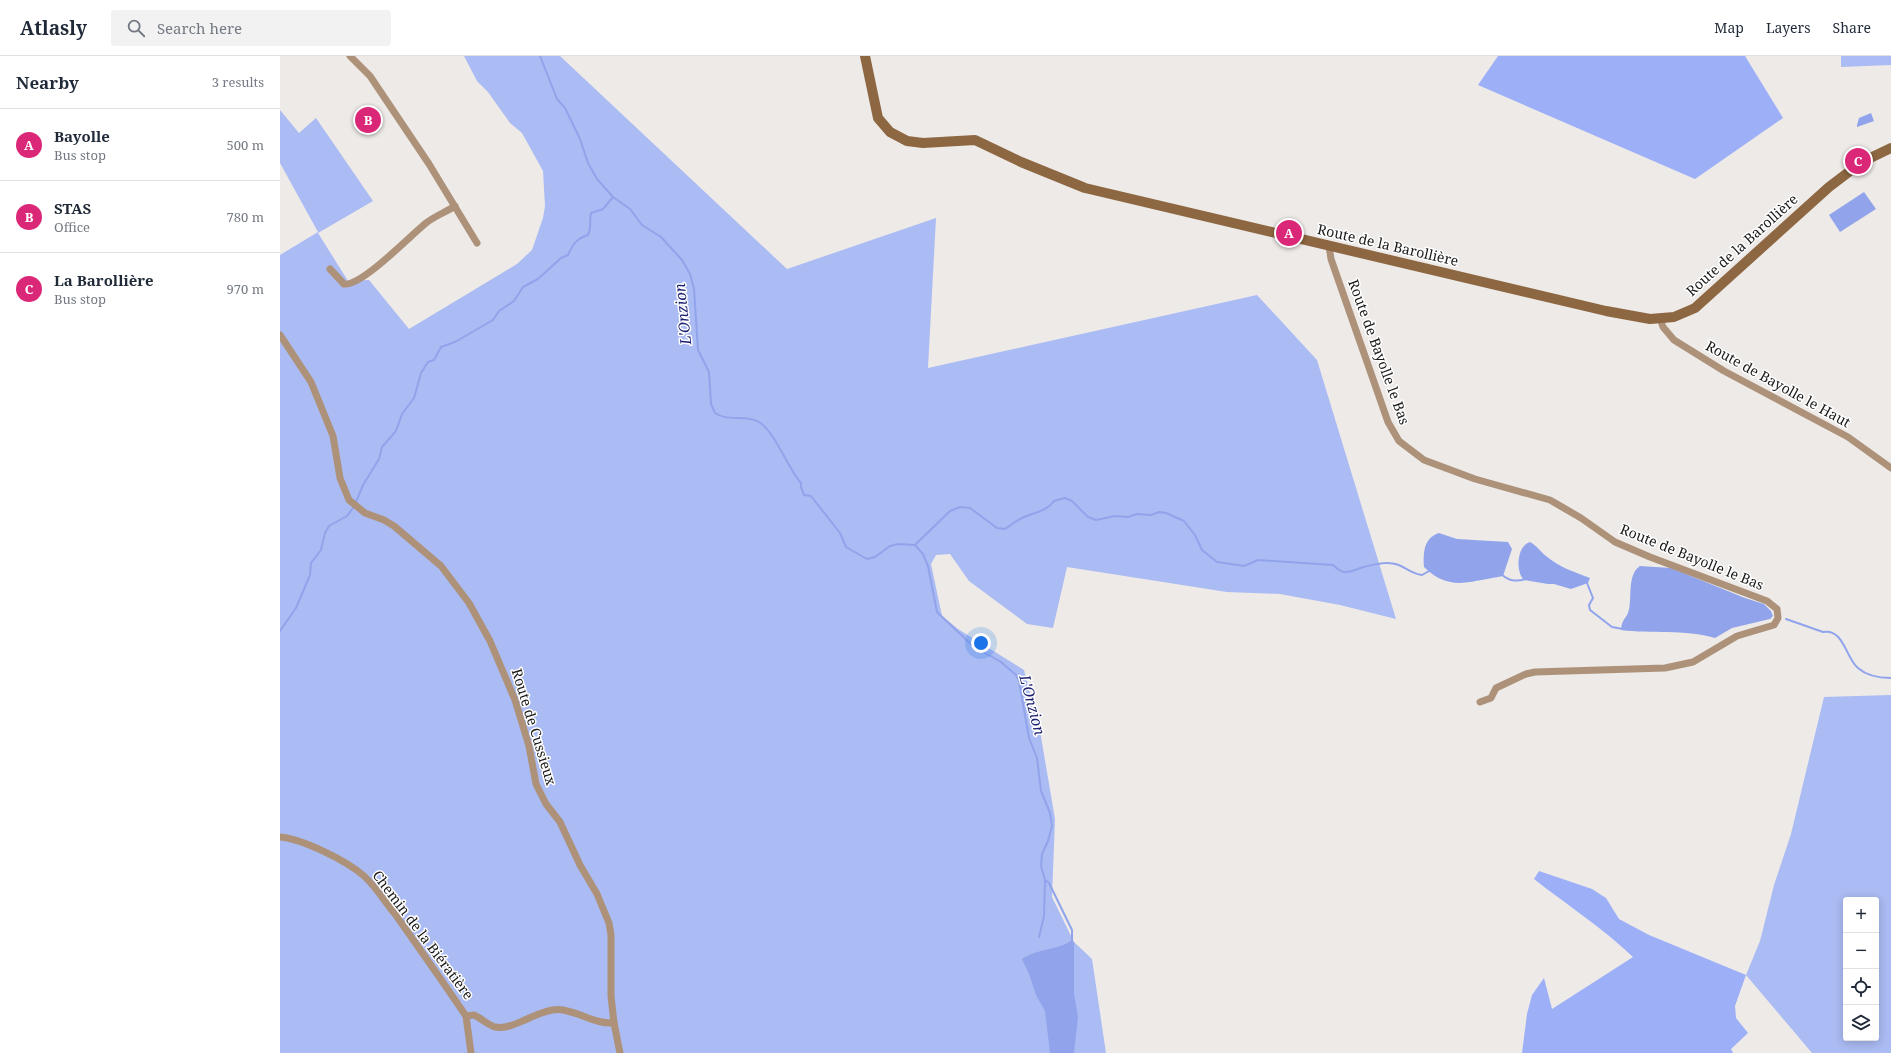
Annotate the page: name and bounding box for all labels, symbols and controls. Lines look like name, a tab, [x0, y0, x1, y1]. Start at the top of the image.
search box	[111, 10, 391, 46]
text: Atlasly	[20, 15, 87, 41]
icon: search	[125, 17, 147, 39]
text: Search here	[157, 18, 242, 38]
text: Map	[1714, 18, 1744, 37]
text: Layers	[1766, 18, 1811, 37]
text: Share	[1833, 18, 1871, 37]
text: Nearby	[16, 71, 79, 94]
text: 3 results	[212, 73, 264, 91]
pin: B	[355, 105, 381, 135]
text: Bayolle	[54, 126, 110, 146]
text: A	[24, 136, 34, 154]
text: 500 m	[227, 136, 264, 154]
text: Bus stop	[54, 146, 106, 164]
pin: C	[1845, 146, 1871, 176]
street label: Route de la Barollière	[1682, 189, 1802, 300]
text: STAS	[54, 198, 91, 218]
text: B	[25, 208, 33, 226]
text: 780 m	[227, 208, 264, 226]
text: Office	[54, 218, 90, 236]
pin: A	[1276, 218, 1302, 248]
street label: Route de la Barollière	[1316, 219, 1461, 270]
text: La Barollière	[54, 270, 154, 290]
street label: Route de Bayolle le Bas	[1344, 277, 1415, 427]
text: C	[25, 280, 33, 298]
text: 970 m	[227, 280, 264, 298]
water label: L'Onzion	[669, 282, 695, 347]
text: Bus stop	[54, 290, 106, 308]
street label: Route de Bayolle le Haut	[1702, 336, 1854, 431]
street label: Route de Bayolle le Bas	[1618, 519, 1767, 594]
your location	[971, 633, 991, 653]
street label: Route de Cussieux	[508, 666, 562, 788]
water label: L'Onzion	[1015, 671, 1051, 737]
street label: Chemin de la Biératière	[368, 866, 478, 1003]
map controls	[1843, 897, 1879, 1041]
button: +	[1843, 897, 1879, 933]
button: −	[1843, 933, 1879, 969]
button: locate	[1843, 969, 1879, 1005]
button: layers	[1843, 1005, 1879, 1041]

